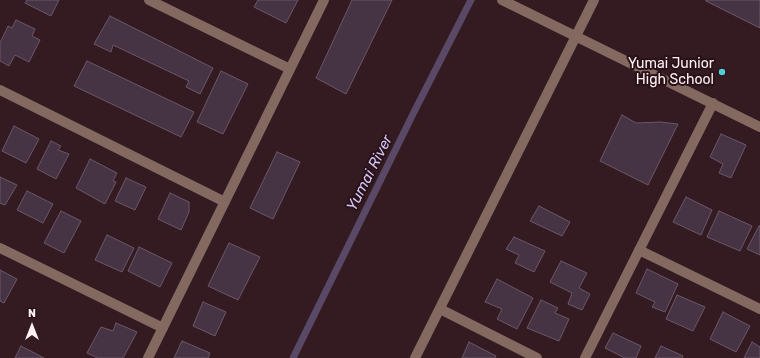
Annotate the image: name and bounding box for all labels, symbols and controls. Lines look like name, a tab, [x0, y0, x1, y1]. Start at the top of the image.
place label: Yumai Junior High School	[628, 56, 714, 88]
marker: Yumai Junior High School	[717, 67, 727, 77]
water label: Yumai River	[343, 132, 397, 214]
north arrow	[12, 306, 52, 346]
text: N	[28, 307, 36, 320]

